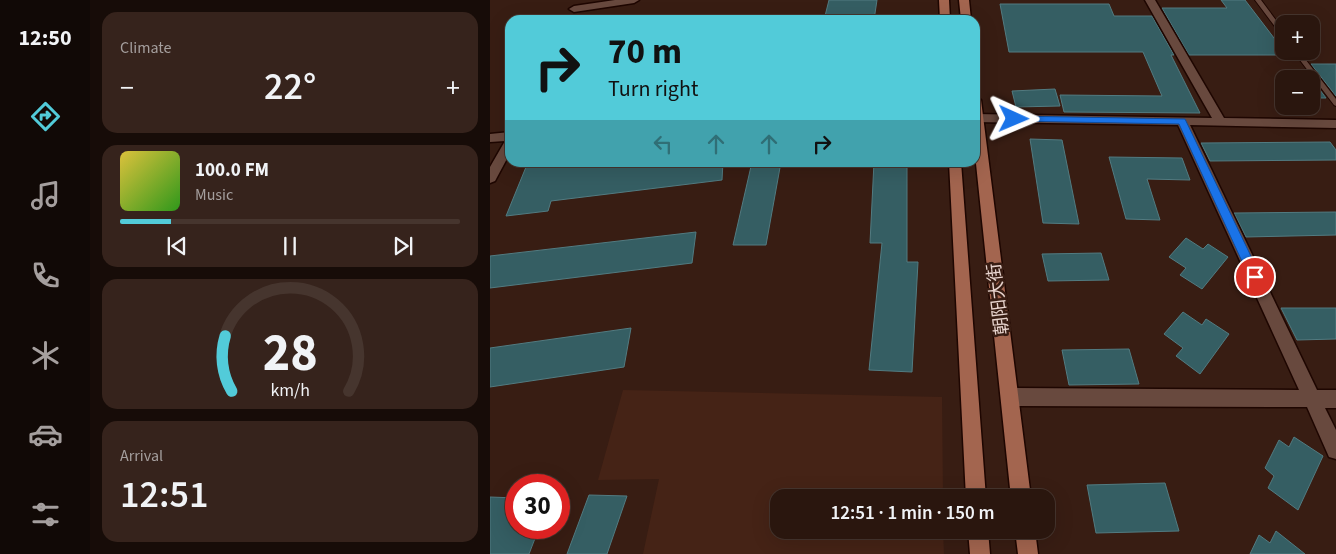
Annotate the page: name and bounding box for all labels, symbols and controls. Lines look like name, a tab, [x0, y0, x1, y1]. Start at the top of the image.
map controls	[1275, 15, 1320, 115]
button: +	[1275, 15, 1320, 60]
text: 12:50	[18, 22, 72, 54]
text: 70 m	[608, 27, 682, 77]
icon: right	[525, 35, 590, 100]
text: Climate	[120, 37, 171, 59]
text: 22°	[264, 60, 316, 114]
text: −	[120, 68, 134, 108]
text: +	[446, 68, 460, 108]
button: −	[1275, 70, 1320, 115]
text: Turn right	[608, 73, 698, 105]
position arrow	[987, 92, 1039, 144]
icon: directions	[28, 99, 63, 134]
icon: left	[649, 130, 677, 158]
icon: ahead	[702, 130, 730, 158]
icon: ahead	[755, 130, 783, 158]
icon: right	[808, 130, 836, 158]
text: 100.0 FM	[195, 157, 269, 184]
icon: music	[28, 178, 63, 213]
text: Music	[195, 184, 233, 206]
icon: previous	[163, 232, 191, 260]
icon: pause	[276, 232, 304, 260]
icon: next	[389, 232, 417, 260]
pin	[1234, 256, 1276, 298]
icon: phone	[28, 258, 63, 293]
street label: 朝阳大街	[982, 262, 1015, 336]
icon: arrive	[1241, 263, 1269, 291]
text: 28	[263, 317, 317, 391]
icon: climate	[28, 338, 63, 373]
text: km/h	[270, 378, 310, 403]
icon: car	[28, 417, 63, 452]
text: Arrival	[120, 445, 163, 467]
text: 12:51	[120, 468, 208, 522]
speed limit sign: 30	[505, 474, 570, 539]
icon: filters	[28, 497, 63, 532]
text: 12:51 · 1 min · 150 m	[830, 500, 995, 527]

